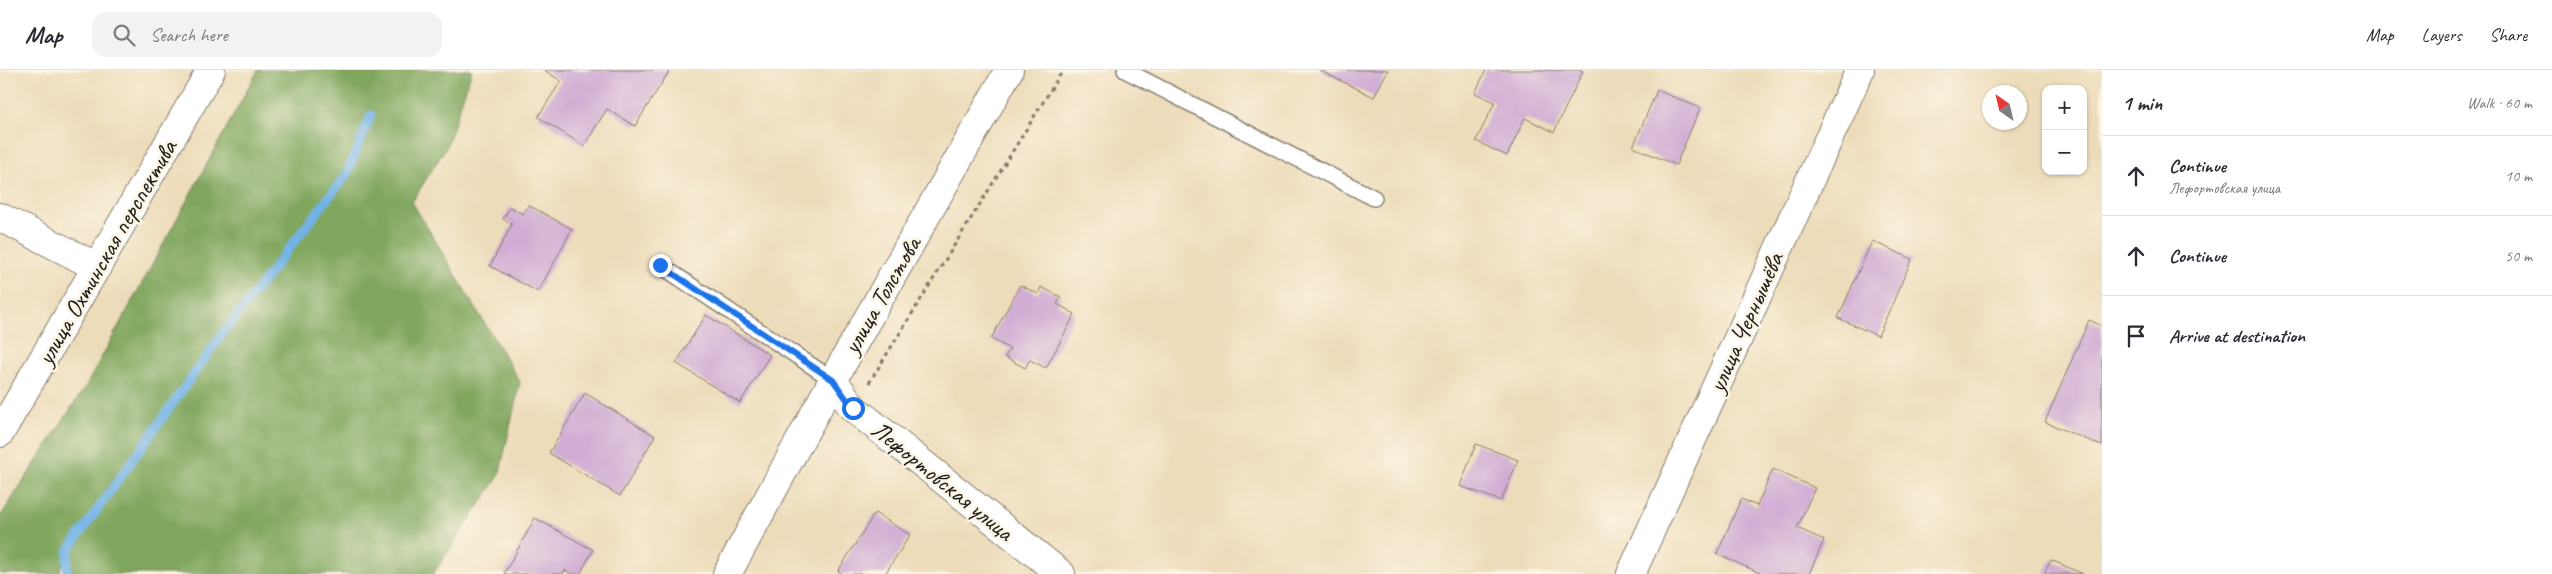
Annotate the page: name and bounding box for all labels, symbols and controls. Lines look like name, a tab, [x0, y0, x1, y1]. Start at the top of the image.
search box	[92, 12, 442, 57]
text: Map	[25, 20, 62, 50]
icon: search	[110, 21, 138, 49]
text: Search here	[150, 23, 228, 47]
text: Map	[2366, 24, 2394, 46]
text: Layers	[2422, 24, 2461, 46]
text: Share	[2489, 24, 2527, 46]
north arrow	[1982, 85, 2027, 130]
map controls	[2042, 85, 2087, 175]
button: +	[2042, 85, 2087, 130]
text: 1 min	[2122, 90, 2162, 116]
text: Walk · 60 m	[2467, 93, 2532, 113]
button: −	[2042, 130, 2087, 175]
street label: улица Охтинская перспектива	[28, 133, 185, 372]
text: Continue	[2169, 154, 2226, 178]
icon: ahead	[2122, 162, 2150, 190]
text: 10 m	[2505, 166, 2532, 186]
text: Лефортовская улица	[2169, 178, 2280, 198]
street label: улица Толстова	[835, 229, 930, 362]
icon: ahead	[2122, 242, 2150, 270]
text: Continue	[2169, 244, 2226, 268]
street label: улица Чернышёва	[1700, 246, 1792, 399]
text: 50 m	[2505, 246, 2532, 266]
route end	[649, 254, 672, 277]
icon: arrive	[2122, 322, 2150, 350]
text: Arrive at destination	[2169, 324, 2305, 348]
route start	[842, 397, 865, 420]
street label: Лефортовская улица	[865, 414, 1022, 549]

